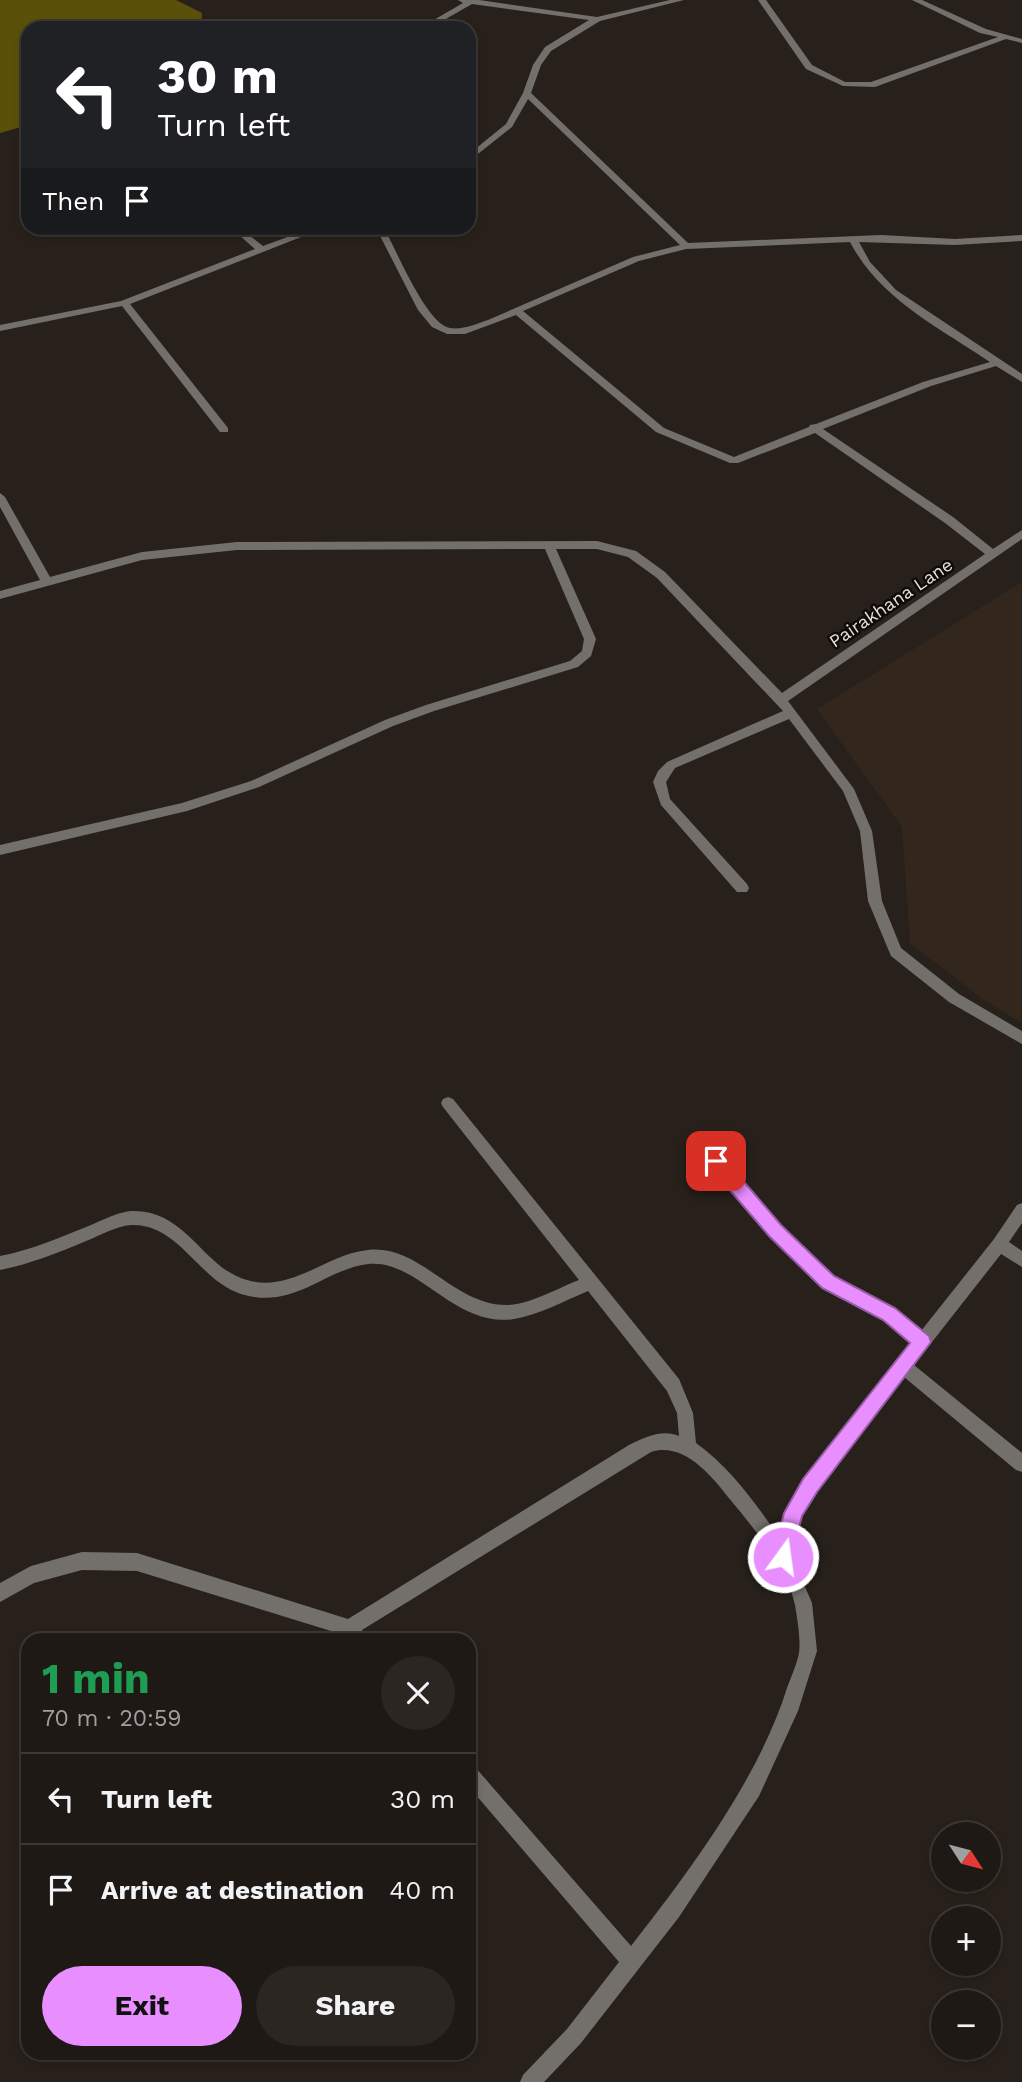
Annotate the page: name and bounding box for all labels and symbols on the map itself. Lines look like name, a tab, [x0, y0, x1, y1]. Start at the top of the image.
street label: Pairakhana Lane	[825, 554, 956, 652]
pin	[686, 1131, 746, 1191]
position arrow	[746, 1520, 820, 1594]
north arrow	[931, 1822, 1001, 1892]

